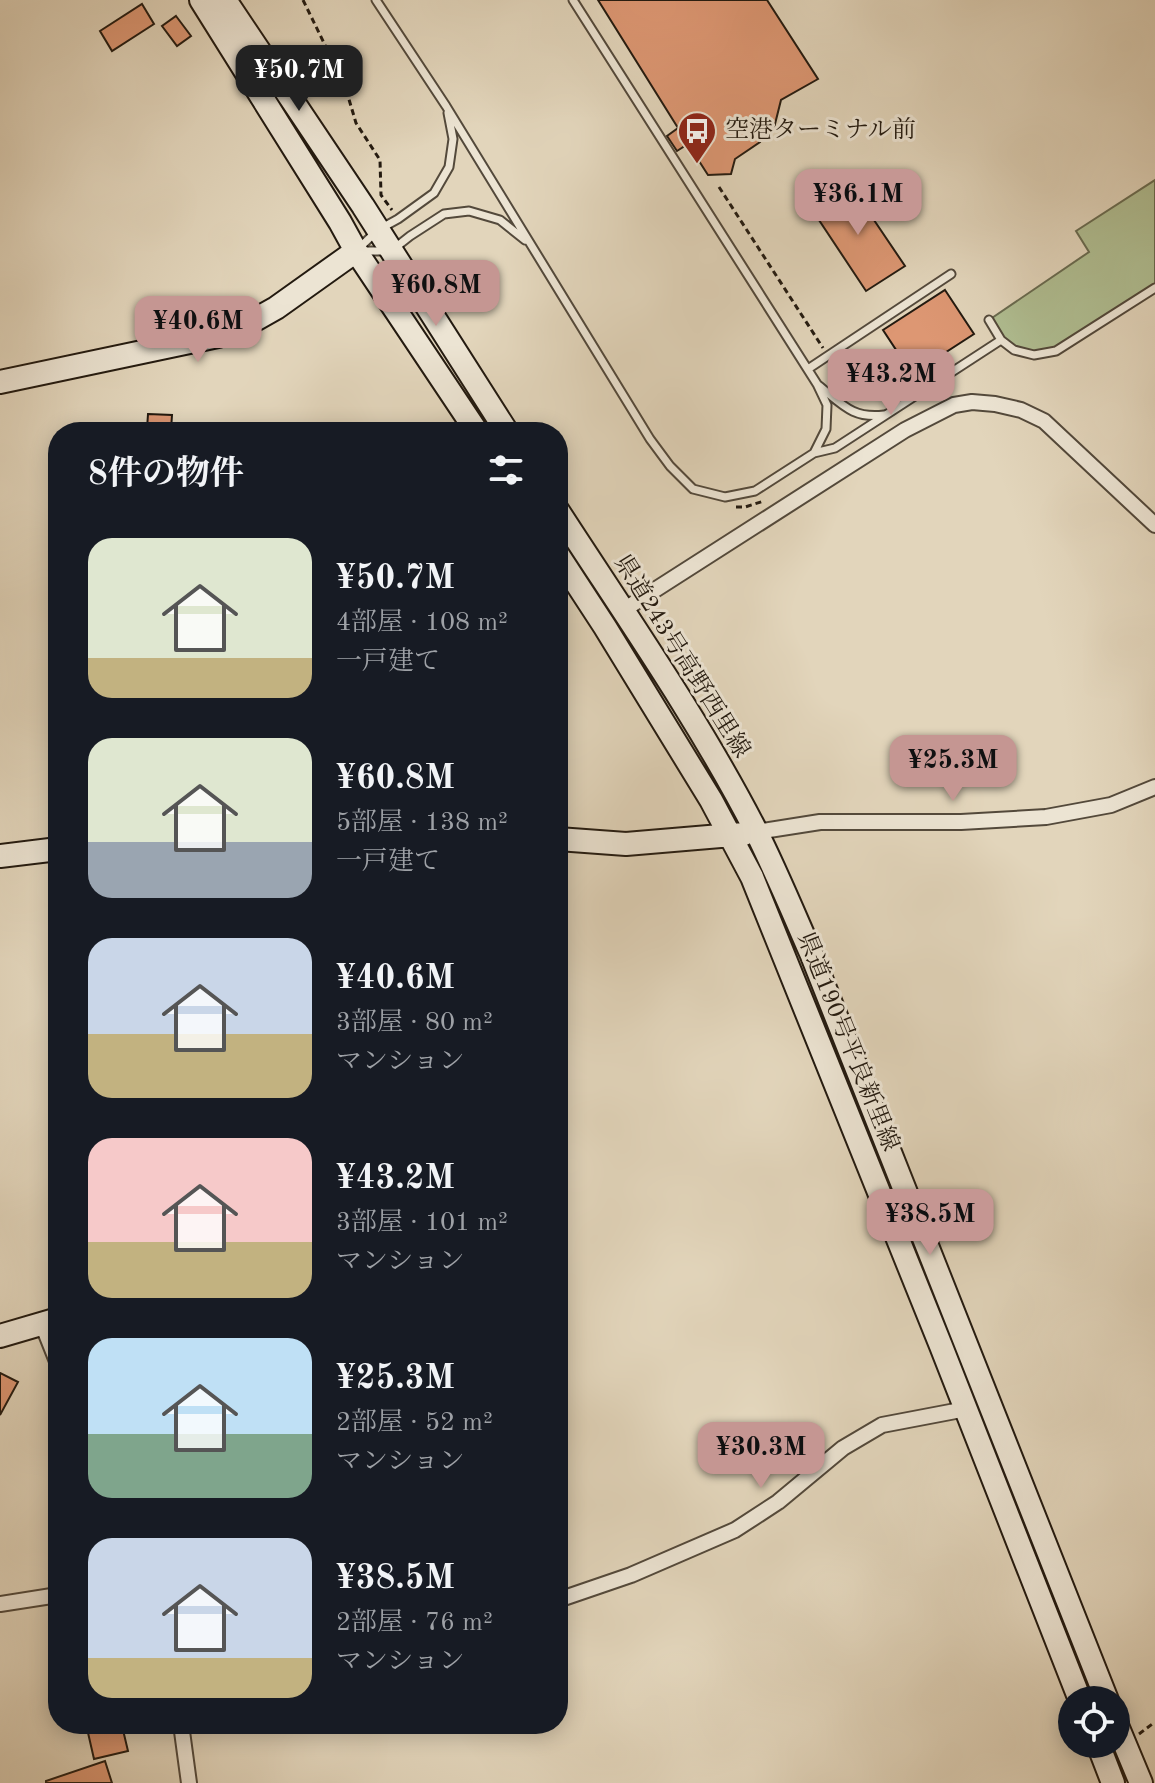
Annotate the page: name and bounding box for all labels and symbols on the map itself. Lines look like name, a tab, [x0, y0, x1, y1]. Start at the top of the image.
pin: ¥50.7M	[234, 45, 364, 113]
bus stop icon: 空港ターミナル前	[676, 110, 718, 165]
place label: 空港ターミナル前	[725, 116, 916, 143]
pin: ¥36.1M	[793, 169, 923, 237]
pin: ¥60.8M	[371, 260, 501, 328]
pin: ¥40.6M	[133, 296, 263, 364]
pin: ¥43.2M	[826, 349, 956, 417]
street label: 県道243号高野西里線	[609, 550, 756, 762]
pin: ¥25.3M	[888, 735, 1018, 803]
street label: 県道190号平良新里線	[792, 928, 905, 1155]
pin: ¥38.5M	[865, 1189, 995, 1257]
pin: ¥30.3M	[696, 1422, 826, 1490]

